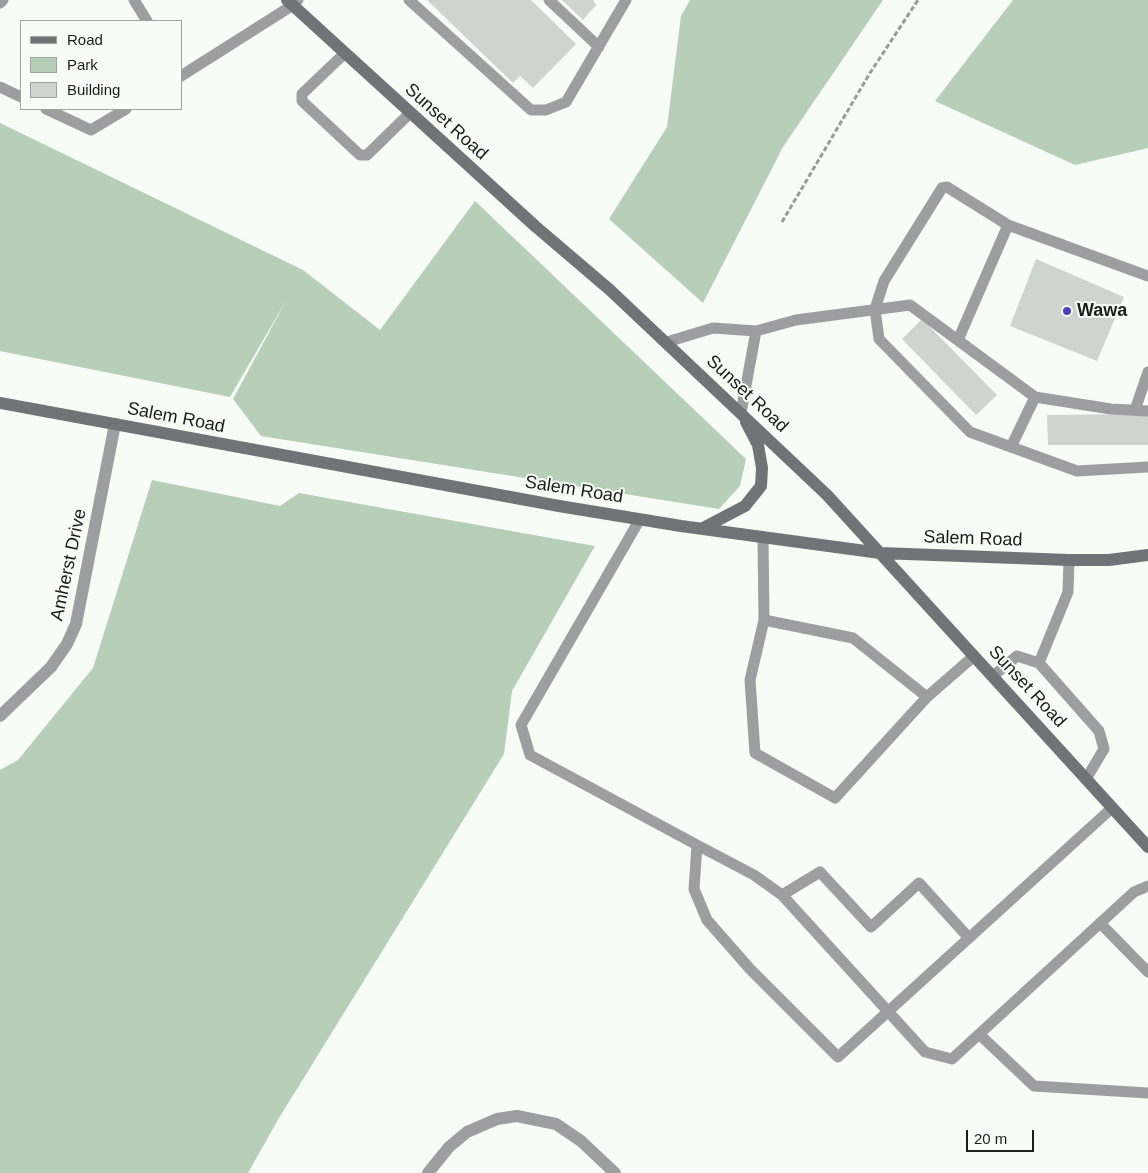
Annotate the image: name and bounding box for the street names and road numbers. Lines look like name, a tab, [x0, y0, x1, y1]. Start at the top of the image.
street label: Sunset Road	[400, 79, 492, 165]
street label: Sunset Road	[702, 351, 792, 437]
street label: Salem Road	[125, 398, 227, 438]
street label: Salem Road	[523, 472, 625, 508]
street label: Amherst Drive	[47, 507, 91, 623]
street label: Salem Road	[923, 526, 1023, 552]
street label: Sunset Road	[984, 642, 1070, 732]

